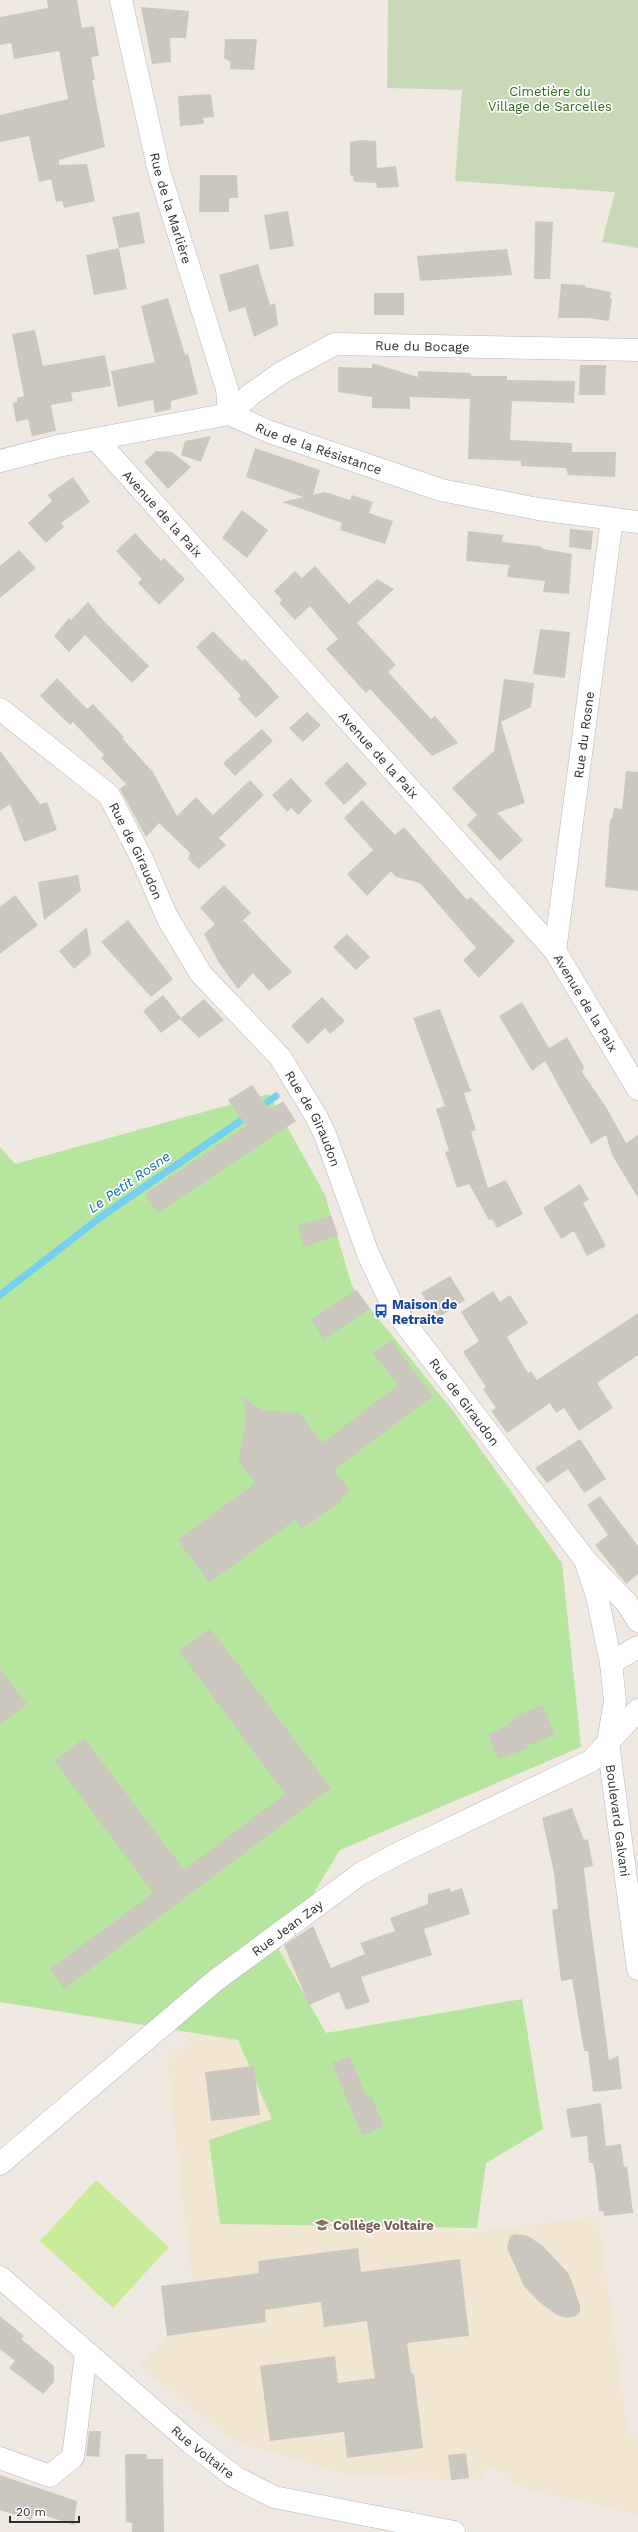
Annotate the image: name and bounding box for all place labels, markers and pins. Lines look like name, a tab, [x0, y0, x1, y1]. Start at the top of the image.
place label: Maison de Retraite	[392, 1297, 458, 1327]
bus stop icon: Maison de Retraite	[373, 1303, 389, 1319]
school or university icon: Collège Voltaire	[314, 2217, 330, 2233]
place label: Collège Voltaire	[333, 2218, 434, 2233]

